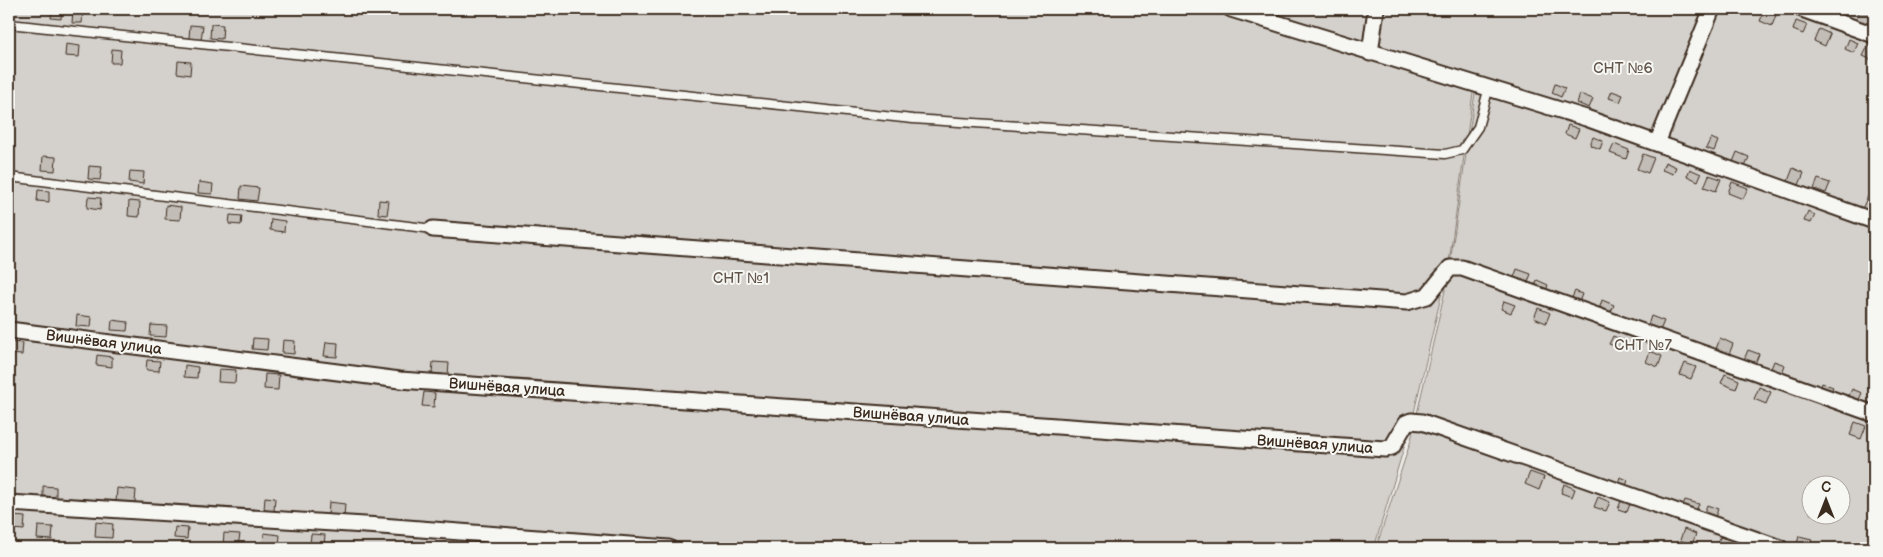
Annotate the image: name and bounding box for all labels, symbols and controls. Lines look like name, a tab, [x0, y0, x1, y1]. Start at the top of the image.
park label: СНТ №6	[1593, 59, 1653, 78]
park label: СНТ №1	[713, 269, 769, 288]
street label: Вишнёвая улица	[45, 326, 163, 359]
park label: СНТ №7	[1614, 336, 1672, 355]
street label: Вишнёвая улица	[448, 374, 566, 401]
street label: Вишнёвая улица	[852, 403, 970, 430]
street label: Вишнёвая улица	[1256, 431, 1374, 458]
north arrow	[1800, 474, 1850, 524]
text: С	[1821, 479, 1831, 496]

